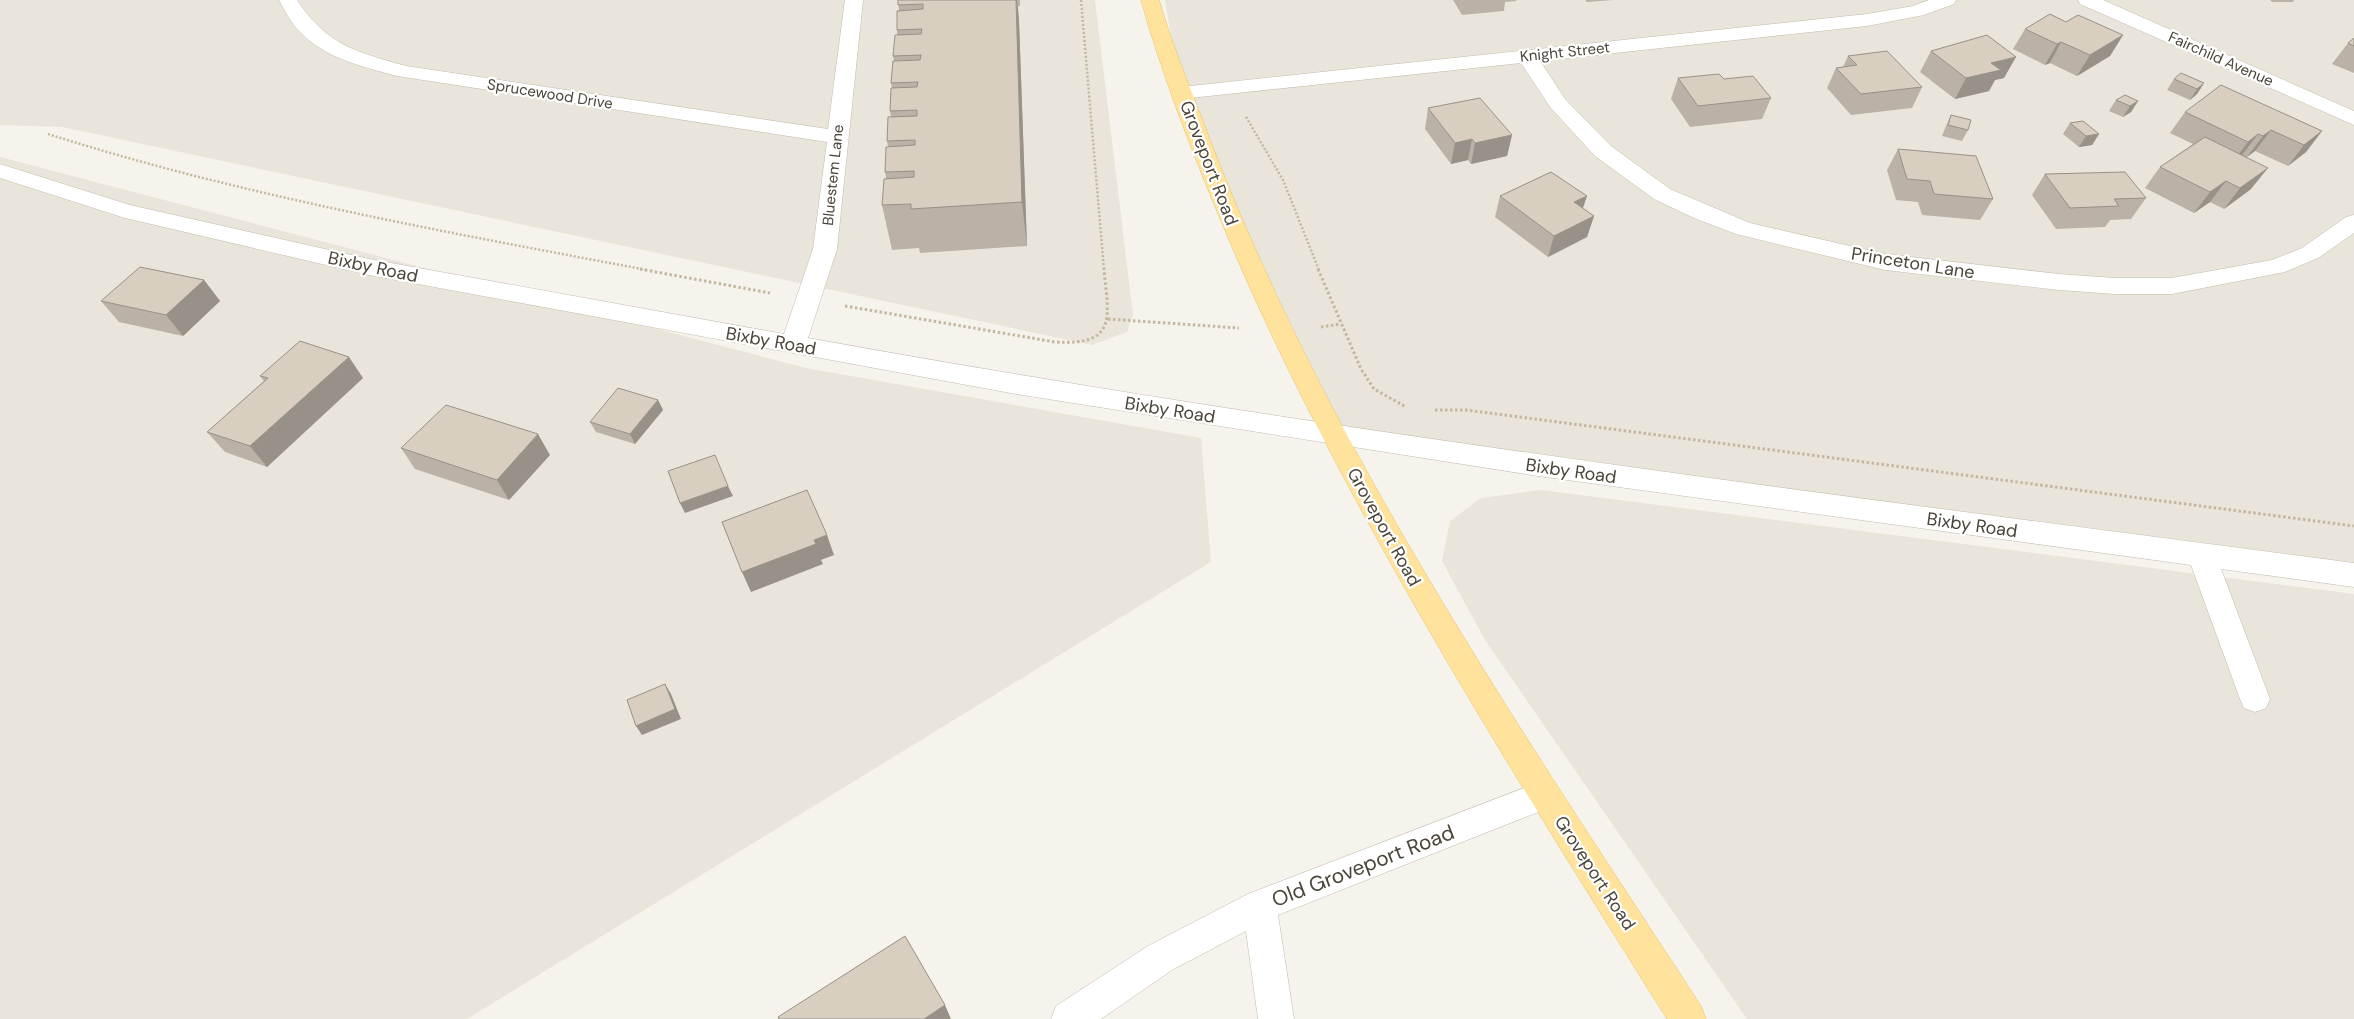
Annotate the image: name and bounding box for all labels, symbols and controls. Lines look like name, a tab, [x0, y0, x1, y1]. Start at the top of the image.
street label: Fairchild Avenue	[2165, 27, 2277, 91]
street label: Knight Street	[1519, 37, 1611, 67]
street label: Sprucewood Drive	[486, 74, 614, 114]
street label: Groveport Road	[1174, 97, 1244, 229]
street label: Bluestem Lane	[818, 124, 848, 226]
street label: Princeton Lane	[1850, 241, 1976, 285]
street label: Bixby Road	[326, 246, 420, 288]
street label: Bixby Road	[724, 321, 818, 361]
street label: Bixby Road	[1123, 391, 1217, 429]
street label: Bixby Road	[1524, 453, 1618, 489]
street label: Groveport Road	[1342, 464, 1426, 590]
street label: Bixby Road	[1925, 507, 2019, 543]
street label: Groveport Road	[1549, 811, 1641, 935]
street label: Old Groveport Road	[1268, 818, 1458, 914]

